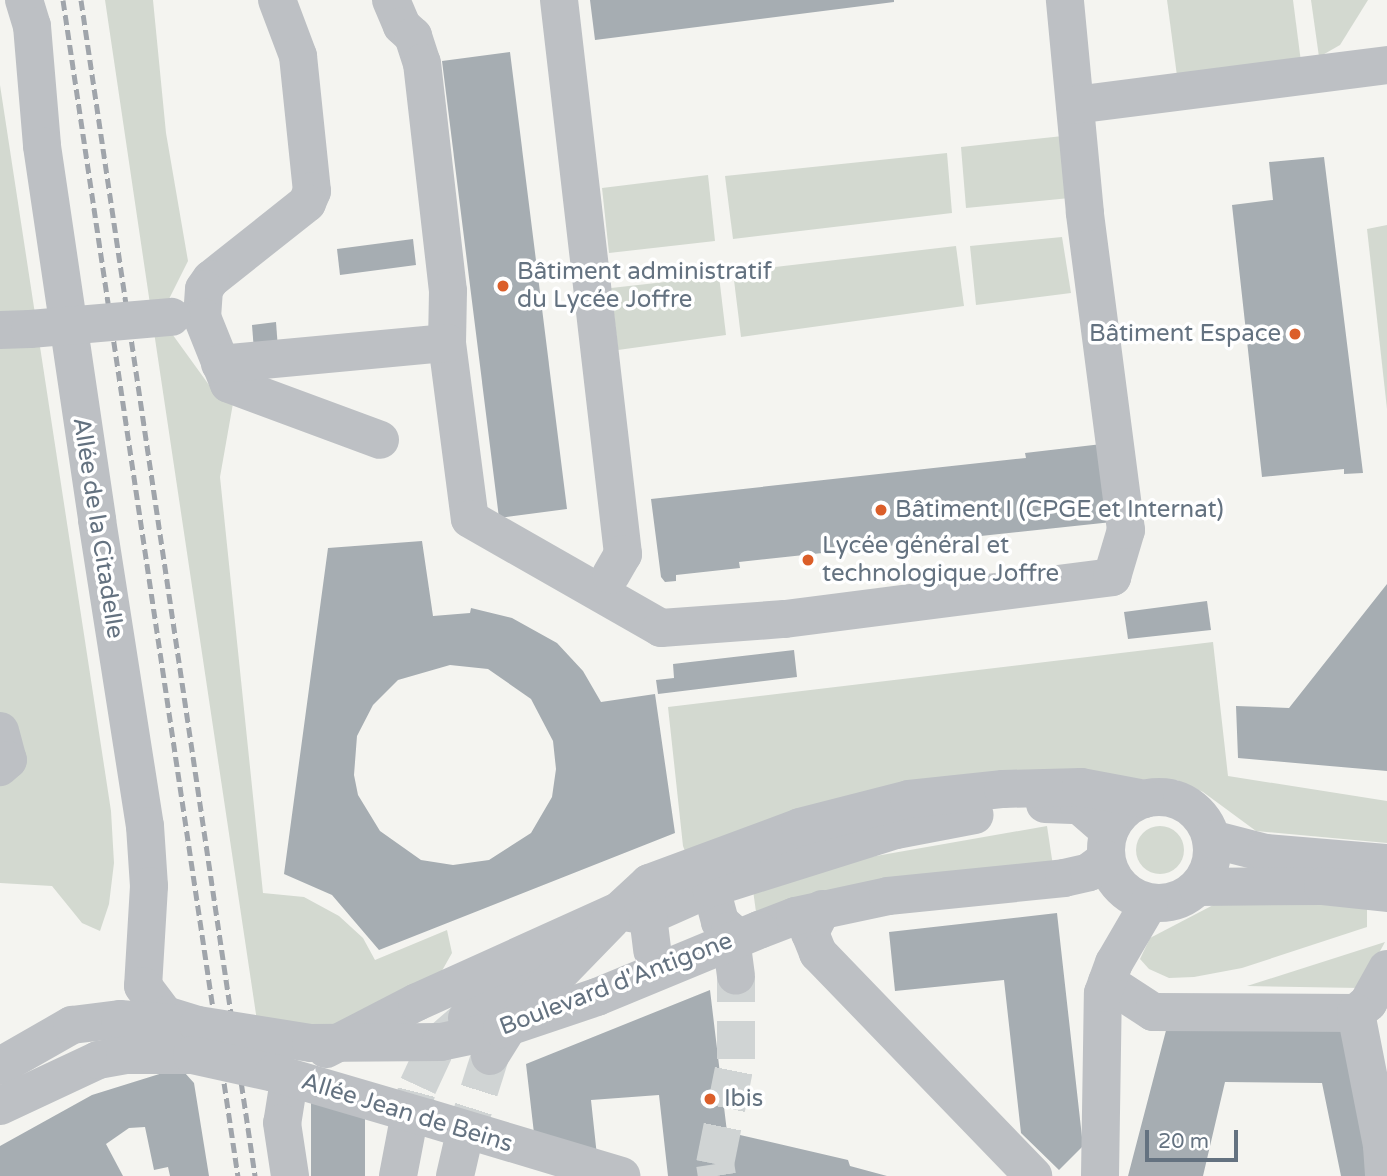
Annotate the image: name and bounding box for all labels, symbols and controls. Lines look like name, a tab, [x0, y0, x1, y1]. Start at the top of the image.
place label: Bâtiment administratif du Lycée Joffre	[517, 258, 772, 314]
marker: Bâtiment administratif du Lycée Joffre	[495, 278, 511, 294]
place label: Bâtiment Espace	[1089, 320, 1281, 348]
marker: Bâtiment Espace	[1287, 326, 1303, 342]
street label: Allée de la Citadelle	[66, 415, 130, 641]
place label: Bâtiment I (CPGE et Internat)	[895, 496, 1224, 524]
marker: Bâtiment I (CPGE et Internat)	[873, 502, 889, 518]
place label: Lycée général et technologique Joffre	[822, 532, 1059, 588]
marker: Lycée général et technologique Joffre	[800, 552, 816, 568]
street label: Boulevard d'Antigone	[496, 926, 736, 1042]
street label: Allée Jean de Beins	[298, 1067, 516, 1159]
place label: Ibis	[724, 1085, 763, 1113]
marker: Ibis	[702, 1091, 718, 1107]
scale bar	[1149, 1116, 1242, 1160]
text: 20 m	[1158, 1129, 1209, 1154]

